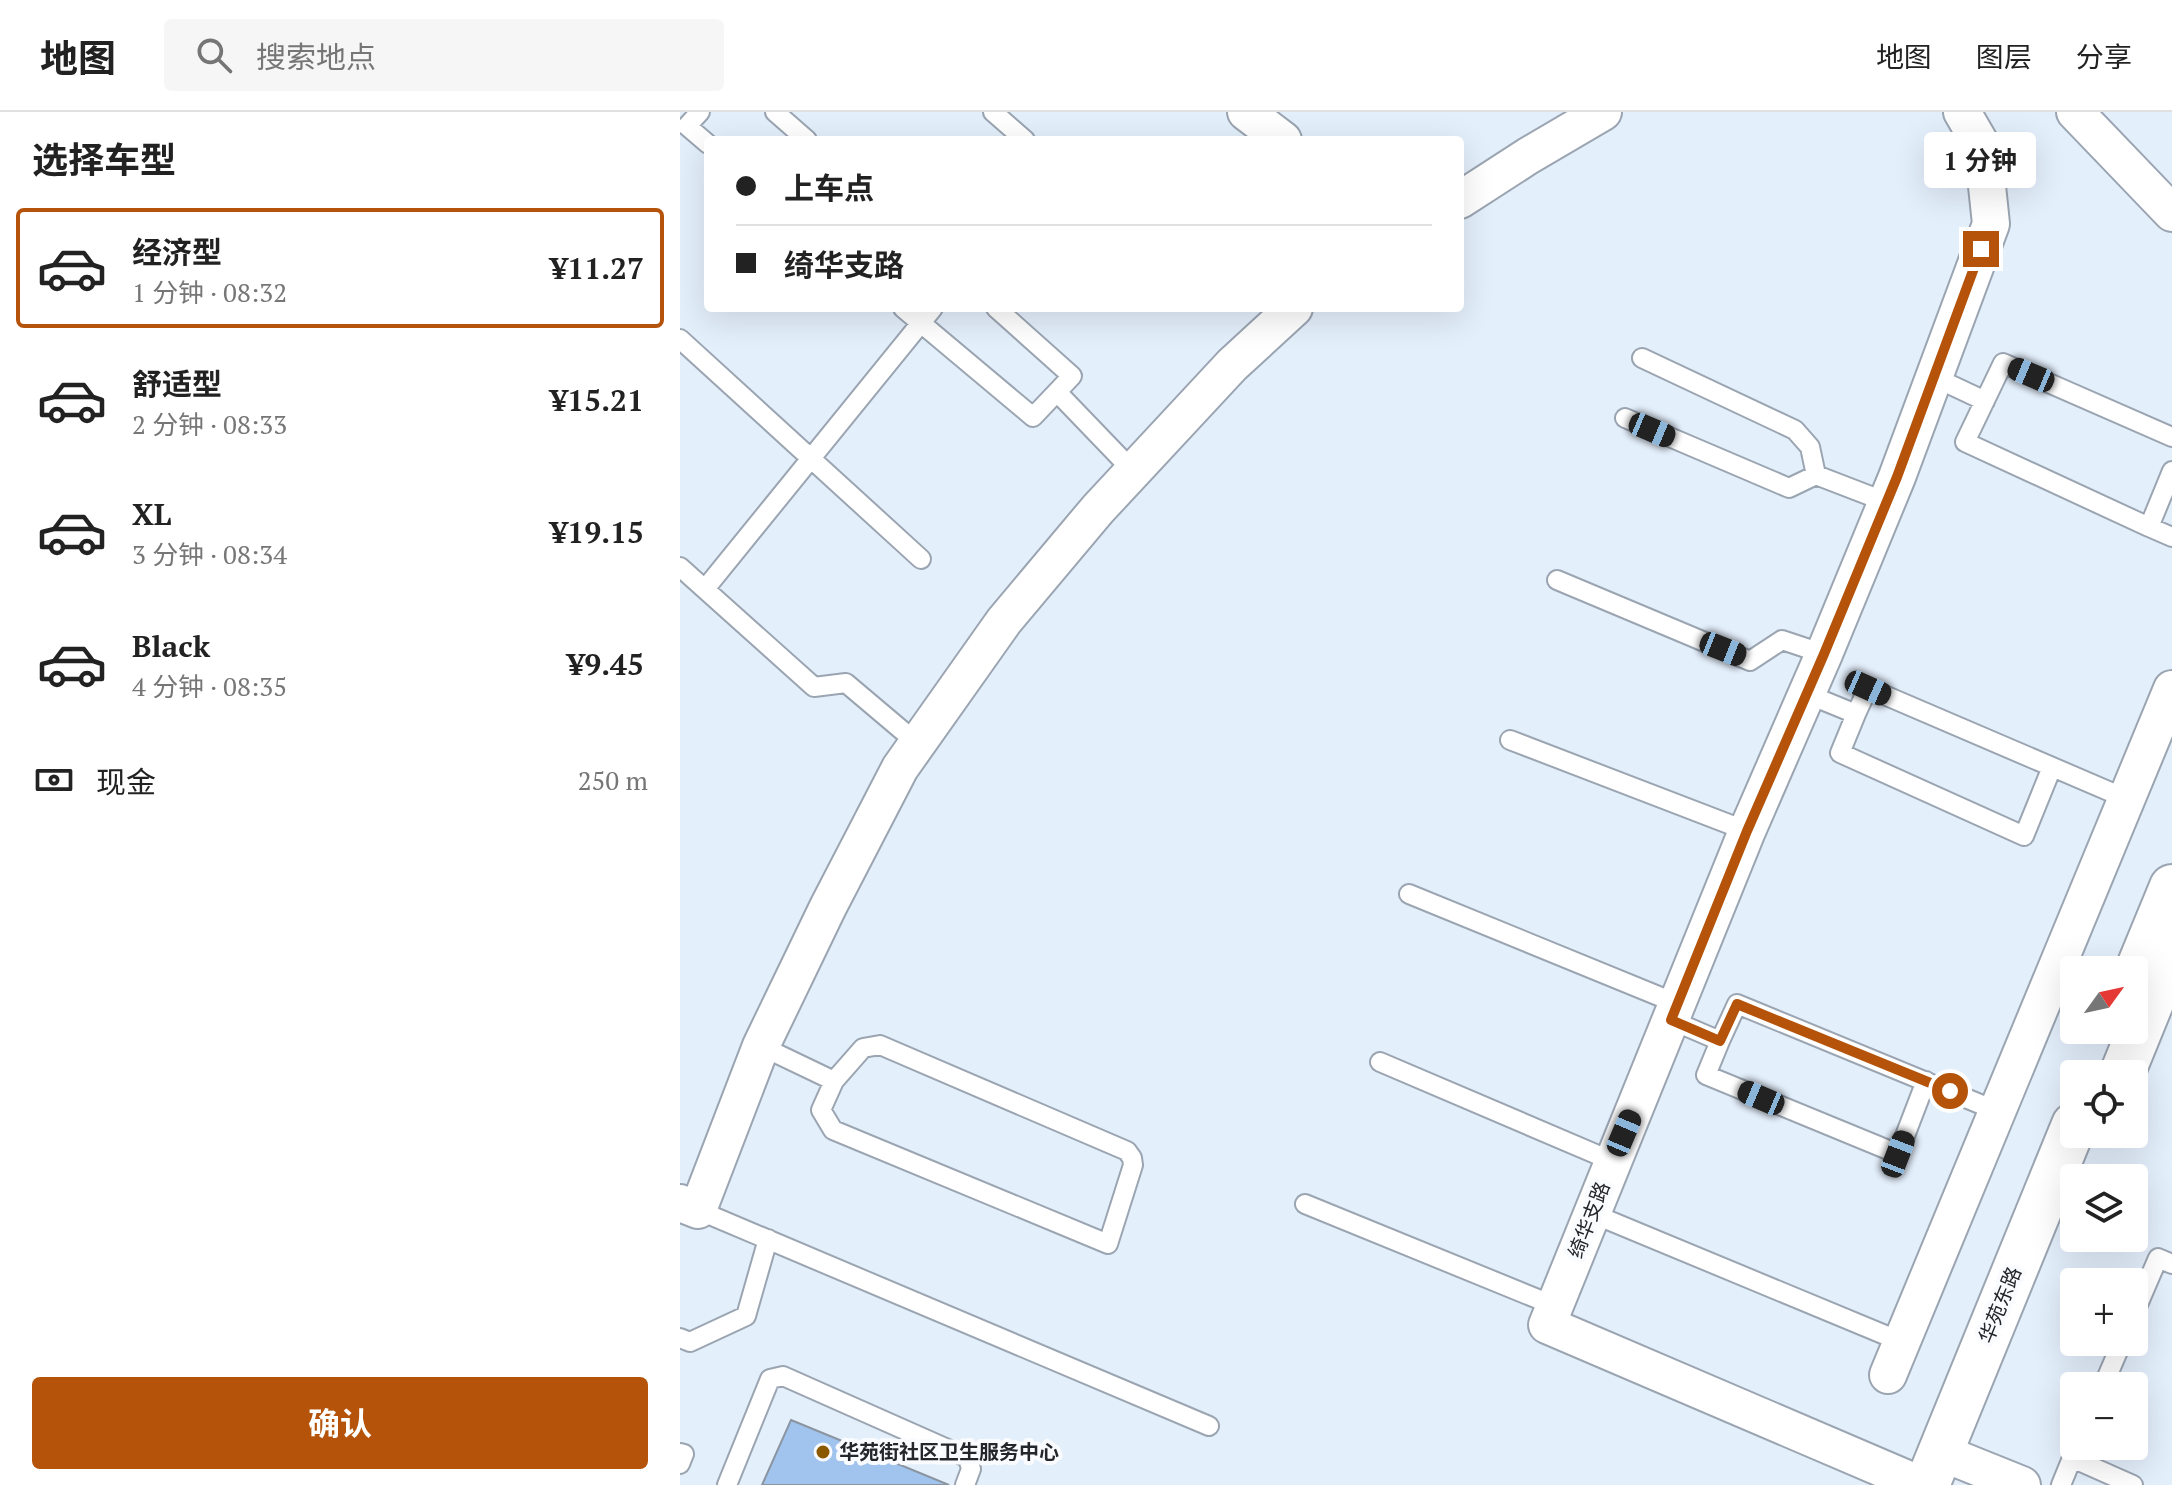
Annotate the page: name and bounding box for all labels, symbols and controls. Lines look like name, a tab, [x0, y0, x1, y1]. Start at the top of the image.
search box	[164, 19, 724, 91]
text: 地图	[40, 33, 116, 83]
icon: search	[192, 33, 236, 77]
text: 搜索地点	[256, 37, 376, 77]
text: 地图	[1876, 38, 1932, 75]
text: 图层	[1976, 38, 2032, 75]
text: 分享	[2076, 38, 2132, 75]
callout: 1 分钟	[1925, 133, 2037, 189]
text: 选择车型	[32, 136, 176, 183]
text: 1 分钟	[1943, 143, 2017, 177]
text: 上车点	[784, 168, 874, 208]
route end	[1963, 231, 1999, 267]
icon: car	[36, 232, 108, 304]
text: 经济型	[132, 232, 222, 272]
text: 绮华支路	[784, 245, 904, 285]
text: ¥11.27	[550, 248, 644, 288]
text: 1 分钟 · 08:32	[132, 275, 287, 309]
car	[2004, 355, 2058, 395]
icon: car	[36, 364, 108, 436]
text: 舒适型	[132, 364, 222, 404]
text: ¥15.21	[550, 380, 644, 420]
text: 2 分钟 · 08:33	[132, 407, 287, 441]
car	[1625, 410, 1679, 450]
text: XL	[132, 494, 171, 534]
icon: car	[36, 496, 108, 568]
text: ¥19.15	[550, 512, 644, 552]
text: 3 分钟 · 08:34	[132, 537, 287, 571]
text: Black	[132, 626, 210, 666]
icon: car	[36, 628, 108, 700]
car	[1696, 629, 1750, 669]
text: ¥9.45	[567, 644, 644, 684]
car	[1841, 667, 1895, 709]
text: 4 分钟 · 08:35	[132, 669, 287, 703]
icon: cash	[32, 758, 76, 802]
text: 现金	[96, 762, 156, 802]
text: 250 m	[578, 763, 648, 797]
north arrow	[2060, 956, 2148, 1044]
map controls	[2060, 956, 2148, 1460]
button: locate	[2060, 1060, 2148, 1148]
route start	[1932, 1073, 1968, 1109]
car	[1734, 1078, 1788, 1118]
car	[1604, 1106, 1644, 1160]
car	[1878, 1127, 1918, 1181]
button: layers	[2060, 1164, 2148, 1252]
street label: 绮华支路	[1562, 1178, 1615, 1262]
street label: 华苑东路	[1972, 1263, 2027, 1347]
button: +	[2060, 1268, 2148, 1356]
button: −	[2060, 1372, 2148, 1460]
button: 确认	[32, 1377, 648, 1469]
place label: 华苑街社区卫生服务中心	[839, 1438, 1059, 1465]
marker: 华苑街社区卫生服务中心	[814, 1443, 832, 1461]

